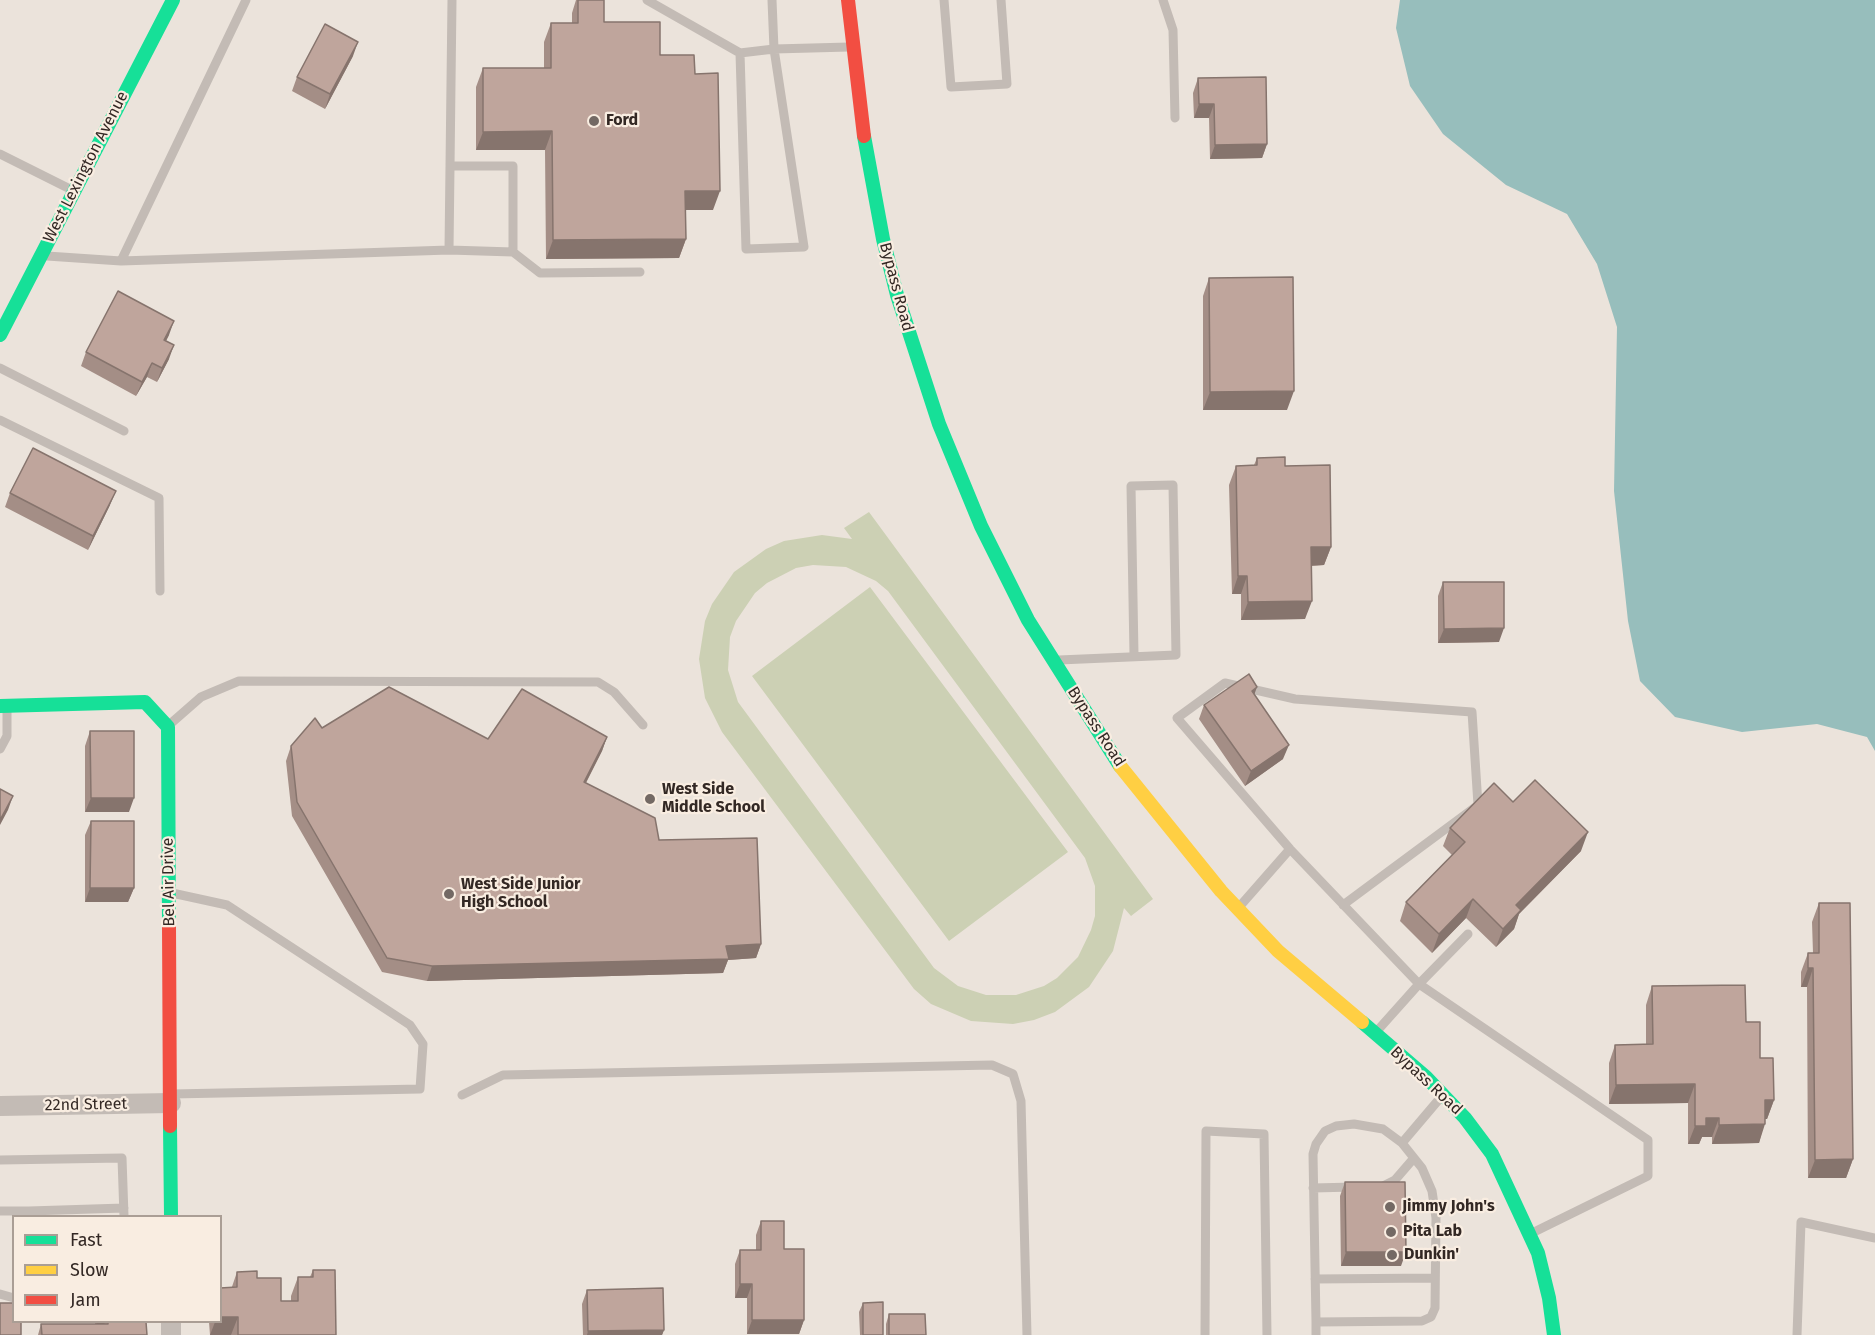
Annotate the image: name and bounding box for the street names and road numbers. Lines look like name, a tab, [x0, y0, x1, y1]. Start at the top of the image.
street label: West Lexington Avenue	[40, 88, 132, 246]
street label: Bypass Road	[875, 240, 917, 334]
street label: Bypass Road	[1063, 683, 1129, 771]
street label: Bel Air Drive	[159, 837, 179, 927]
street label: Bypass Road	[1386, 1043, 1466, 1119]
street label: 22nd Street	[45, 1095, 127, 1115]

